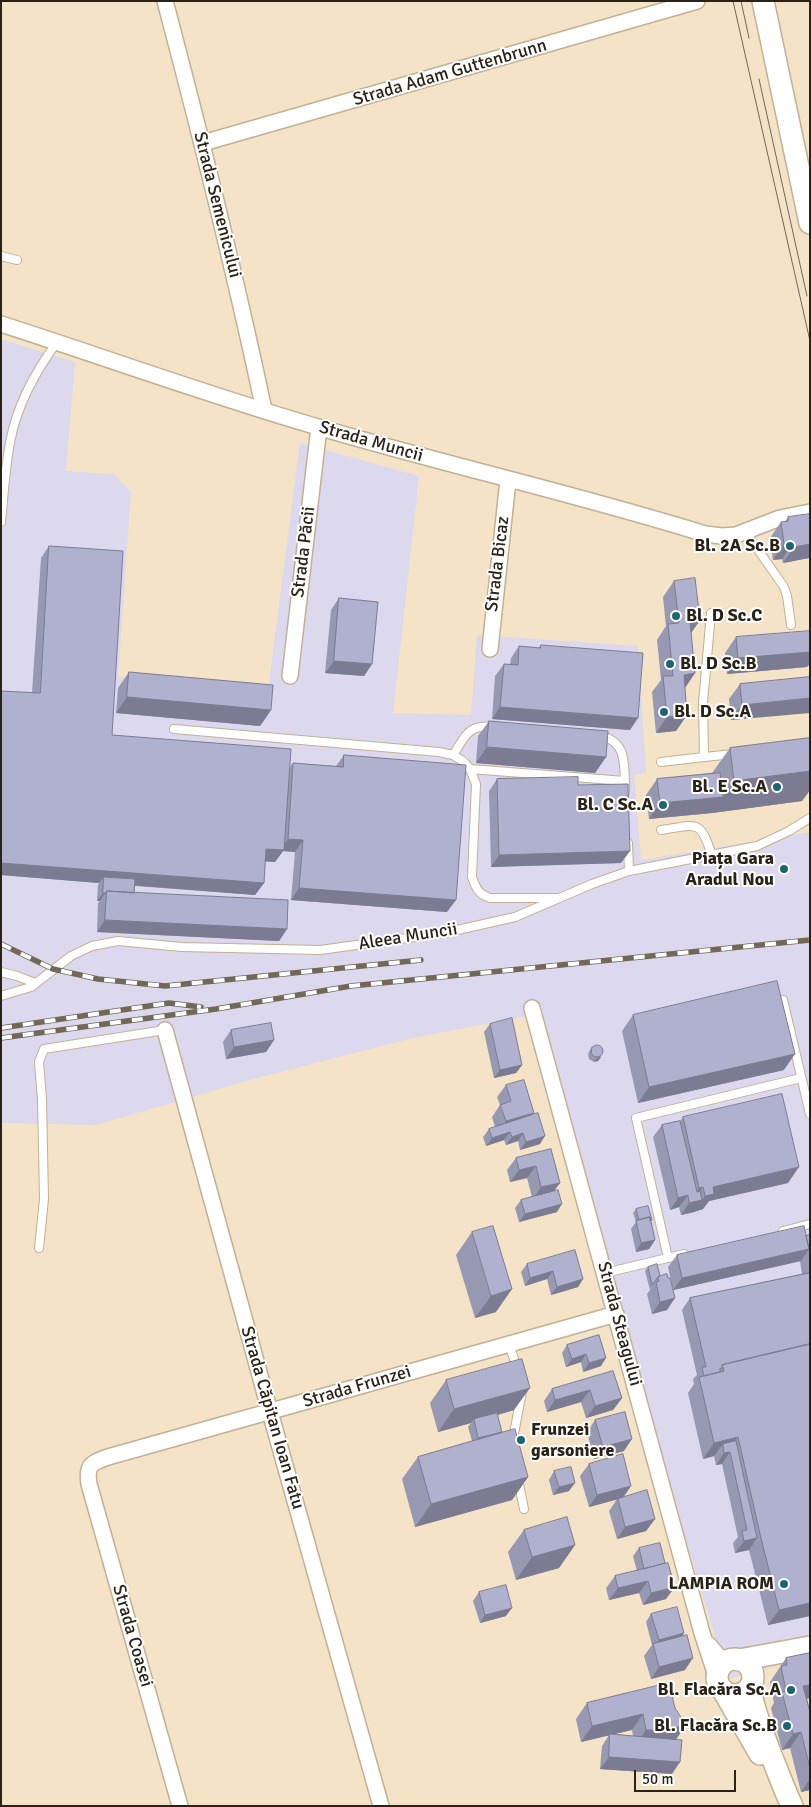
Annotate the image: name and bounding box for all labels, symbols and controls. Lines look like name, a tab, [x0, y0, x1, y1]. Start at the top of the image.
street label: Strada Adam Guttenbrunn	[351, 35, 549, 111]
street label: Strada Semenicului	[188, 130, 246, 280]
street label: Strada Muncii	[317, 417, 425, 467]
street label: Strada Păcii	[288, 505, 320, 599]
street label: Strada Bicaz	[481, 515, 515, 613]
place label: Bl. 2A Sc.B	[694, 535, 780, 557]
marker: Bl. 2A Sc.B	[784, 540, 796, 552]
place label: Bl. D Sc.C	[686, 605, 762, 627]
marker: Bl. D Sc.C	[670, 610, 682, 622]
place label: Bl. D Sc.B	[680, 653, 757, 675]
marker: Bl. D Sc.B	[664, 658, 676, 670]
place label: Bl. D Sc.A	[674, 701, 751, 723]
marker: Bl. D Sc.A	[658, 706, 670, 718]
place label: Bl. E Sc.A	[692, 776, 767, 798]
marker: Bl. E Sc.A	[771, 781, 783, 793]
place label: Bl. C Sc.A	[577, 794, 653, 816]
marker: Bl. C Sc.A	[657, 799, 669, 811]
place label: Piața Gara Aradul Nou	[685, 848, 774, 891]
marker: Piața Gara Aradul Nou	[778, 863, 790, 875]
street label: Aleea Muncii	[357, 919, 459, 955]
street label: Strada Steagului	[592, 1260, 646, 1388]
street label: Strada Căpitan Ioan Fatu	[236, 1324, 308, 1512]
street label: Strada Frunzei	[300, 1361, 414, 1413]
place label: Frunzei garsoniere	[531, 1419, 614, 1462]
marker: Frunzei garsoniere	[515, 1434, 527, 1446]
place label: LAMPIA ROM	[669, 1573, 774, 1595]
marker: LAMPIA ROM	[778, 1578, 790, 1590]
street label: Strada Coasei	[107, 1582, 157, 1690]
place label: Bl. Flacăra Sc.A	[658, 1679, 781, 1701]
marker: Bl. Flacăra Sc.A	[785, 1684, 797, 1696]
place label: Bl. Flacăra Sc.B	[654, 1715, 777, 1737]
marker: Bl. Flacăra Sc.B	[781, 1720, 793, 1732]
scale bar	[636, 1760, 738, 1792]
text: 50 m	[642, 1770, 673, 1788]

